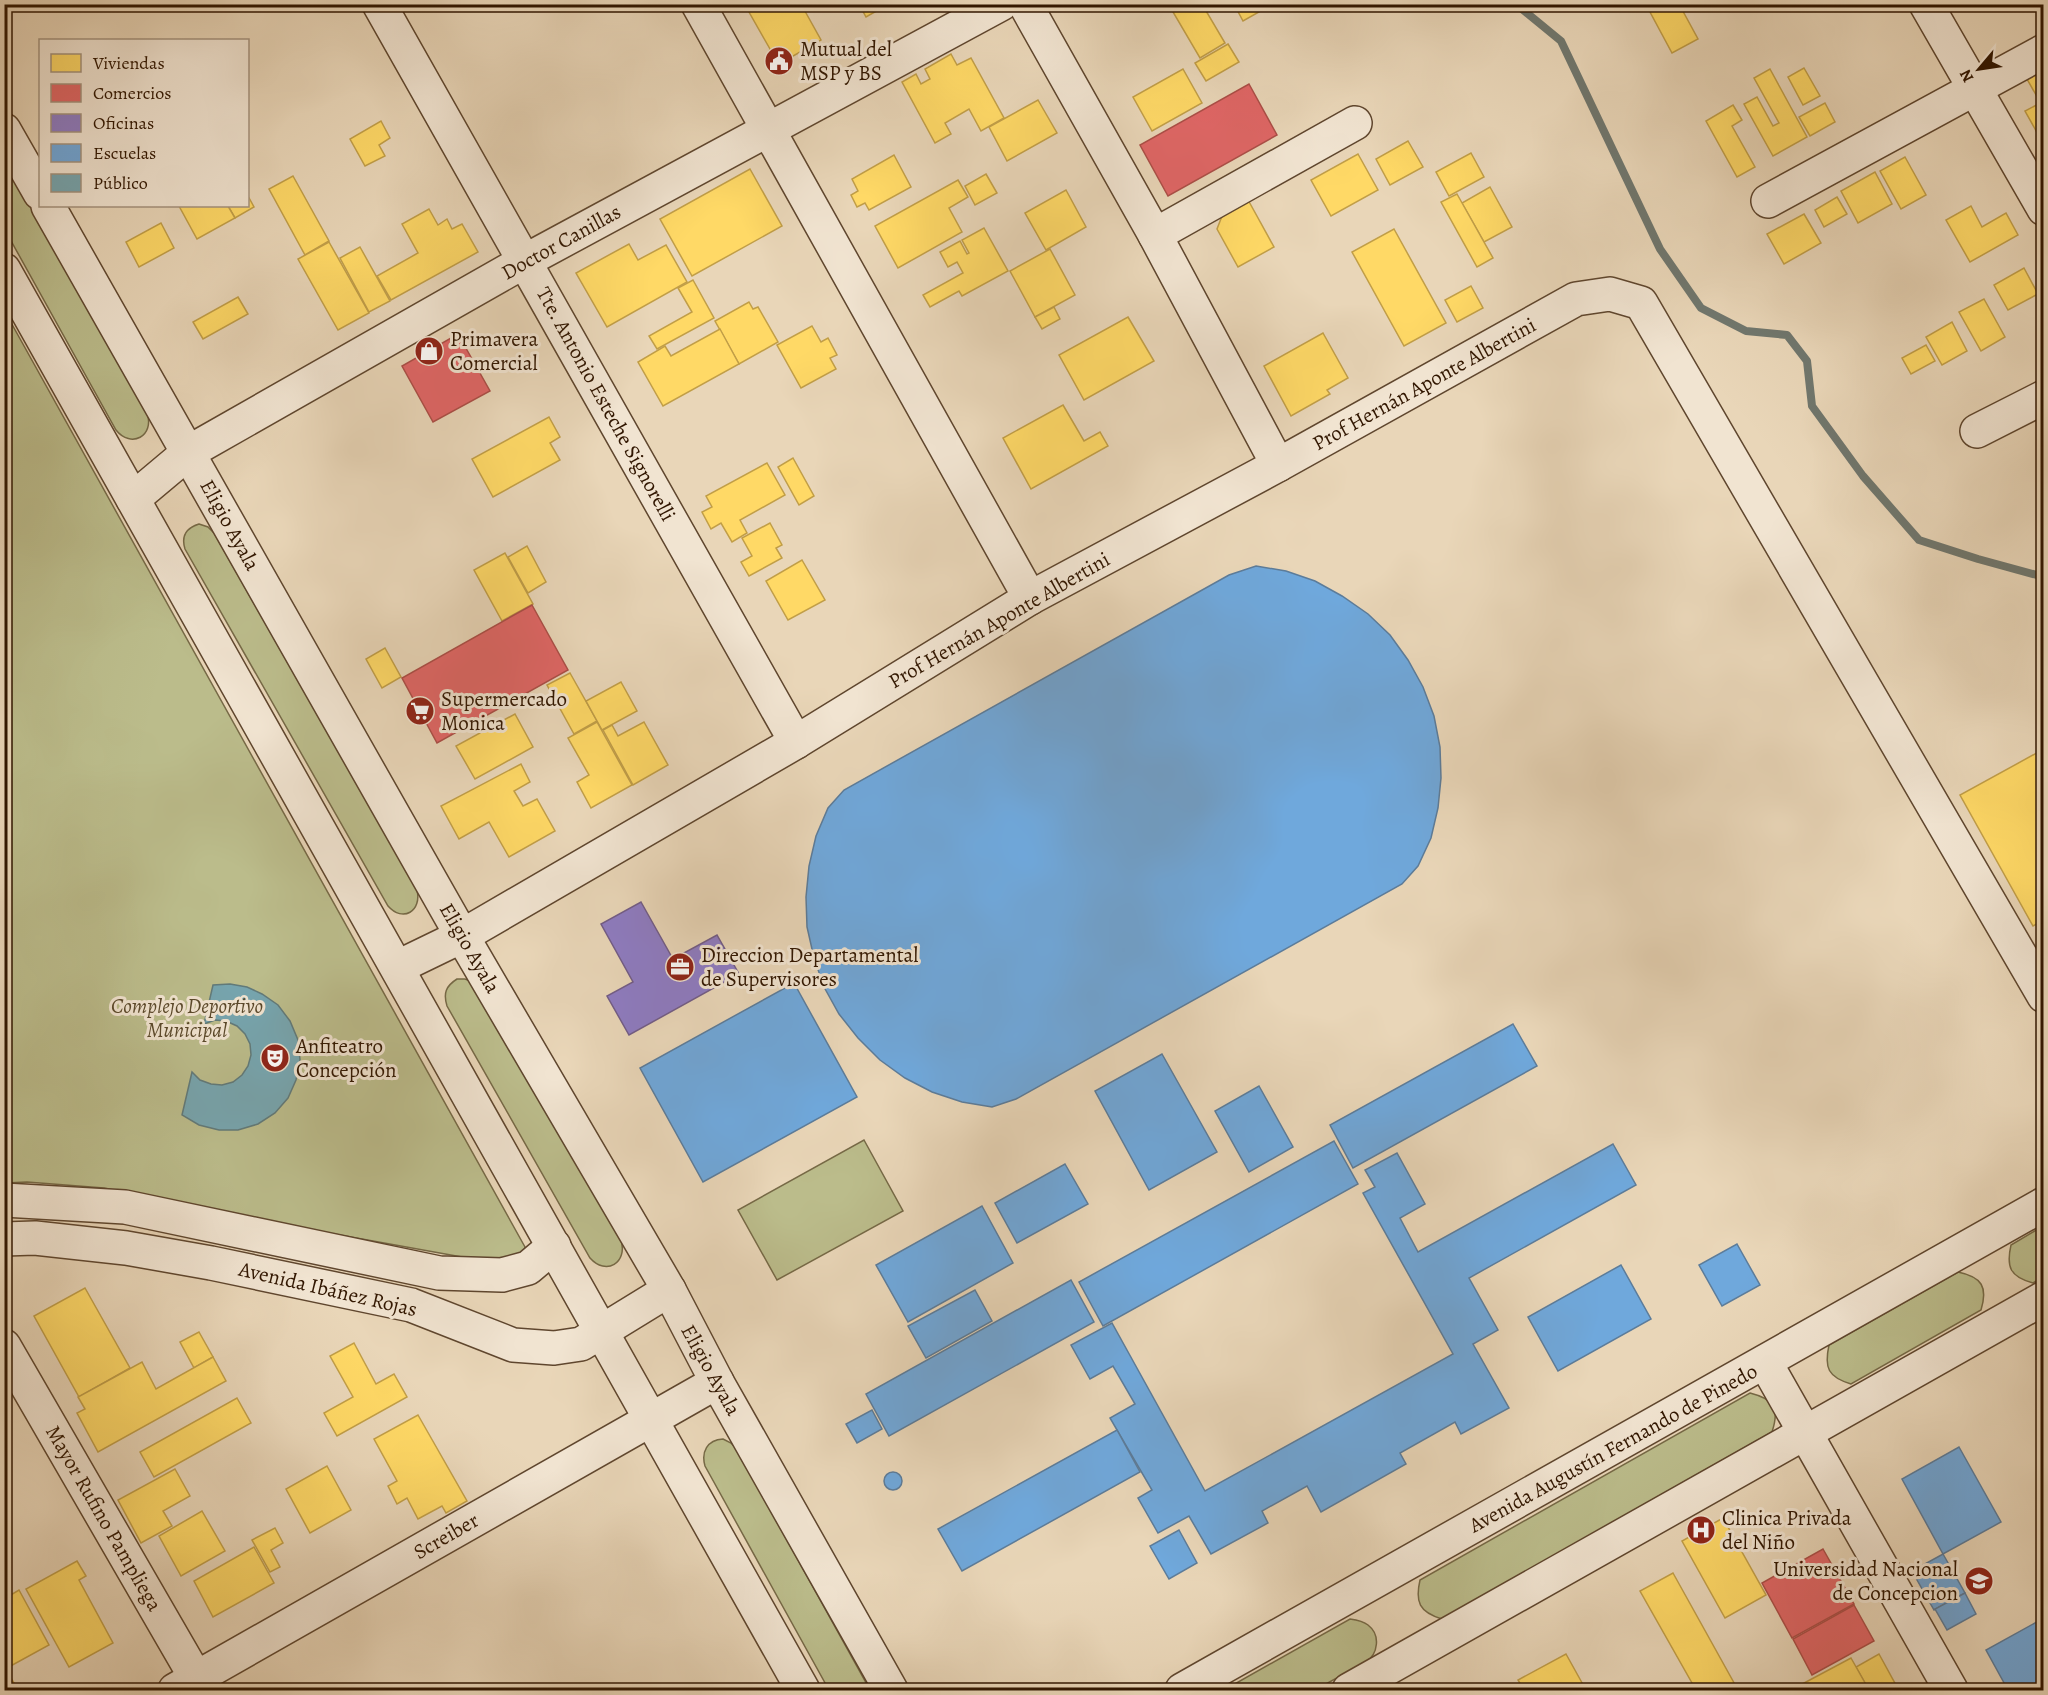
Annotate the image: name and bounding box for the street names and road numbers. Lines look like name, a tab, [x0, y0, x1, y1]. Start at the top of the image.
street label: Doctor Canillas	[496, 198, 626, 286]
street label: Tte. Antonio Esteche Signorelli	[530, 282, 682, 526]
street label: Prof Hernán Aponte Albertini	[1307, 311, 1541, 457]
street label: Eligio Ayala	[193, 474, 267, 576]
street label: Prof Hernán Aponte Albertini	[883, 545, 1115, 695]
street label: Eligio Ayala	[433, 898, 507, 999]
street label: Avenida Ibáñez Rojas	[235, 1255, 420, 1323]
street label: Eligio Ayala	[674, 1319, 748, 1421]
street label: Avenida Augustín Fernando de Pinedo	[1463, 1357, 1762, 1540]
street label: Mayor Rufino Pampliega	[39, 1420, 169, 1616]
street label: Screiber	[408, 1506, 484, 1566]

